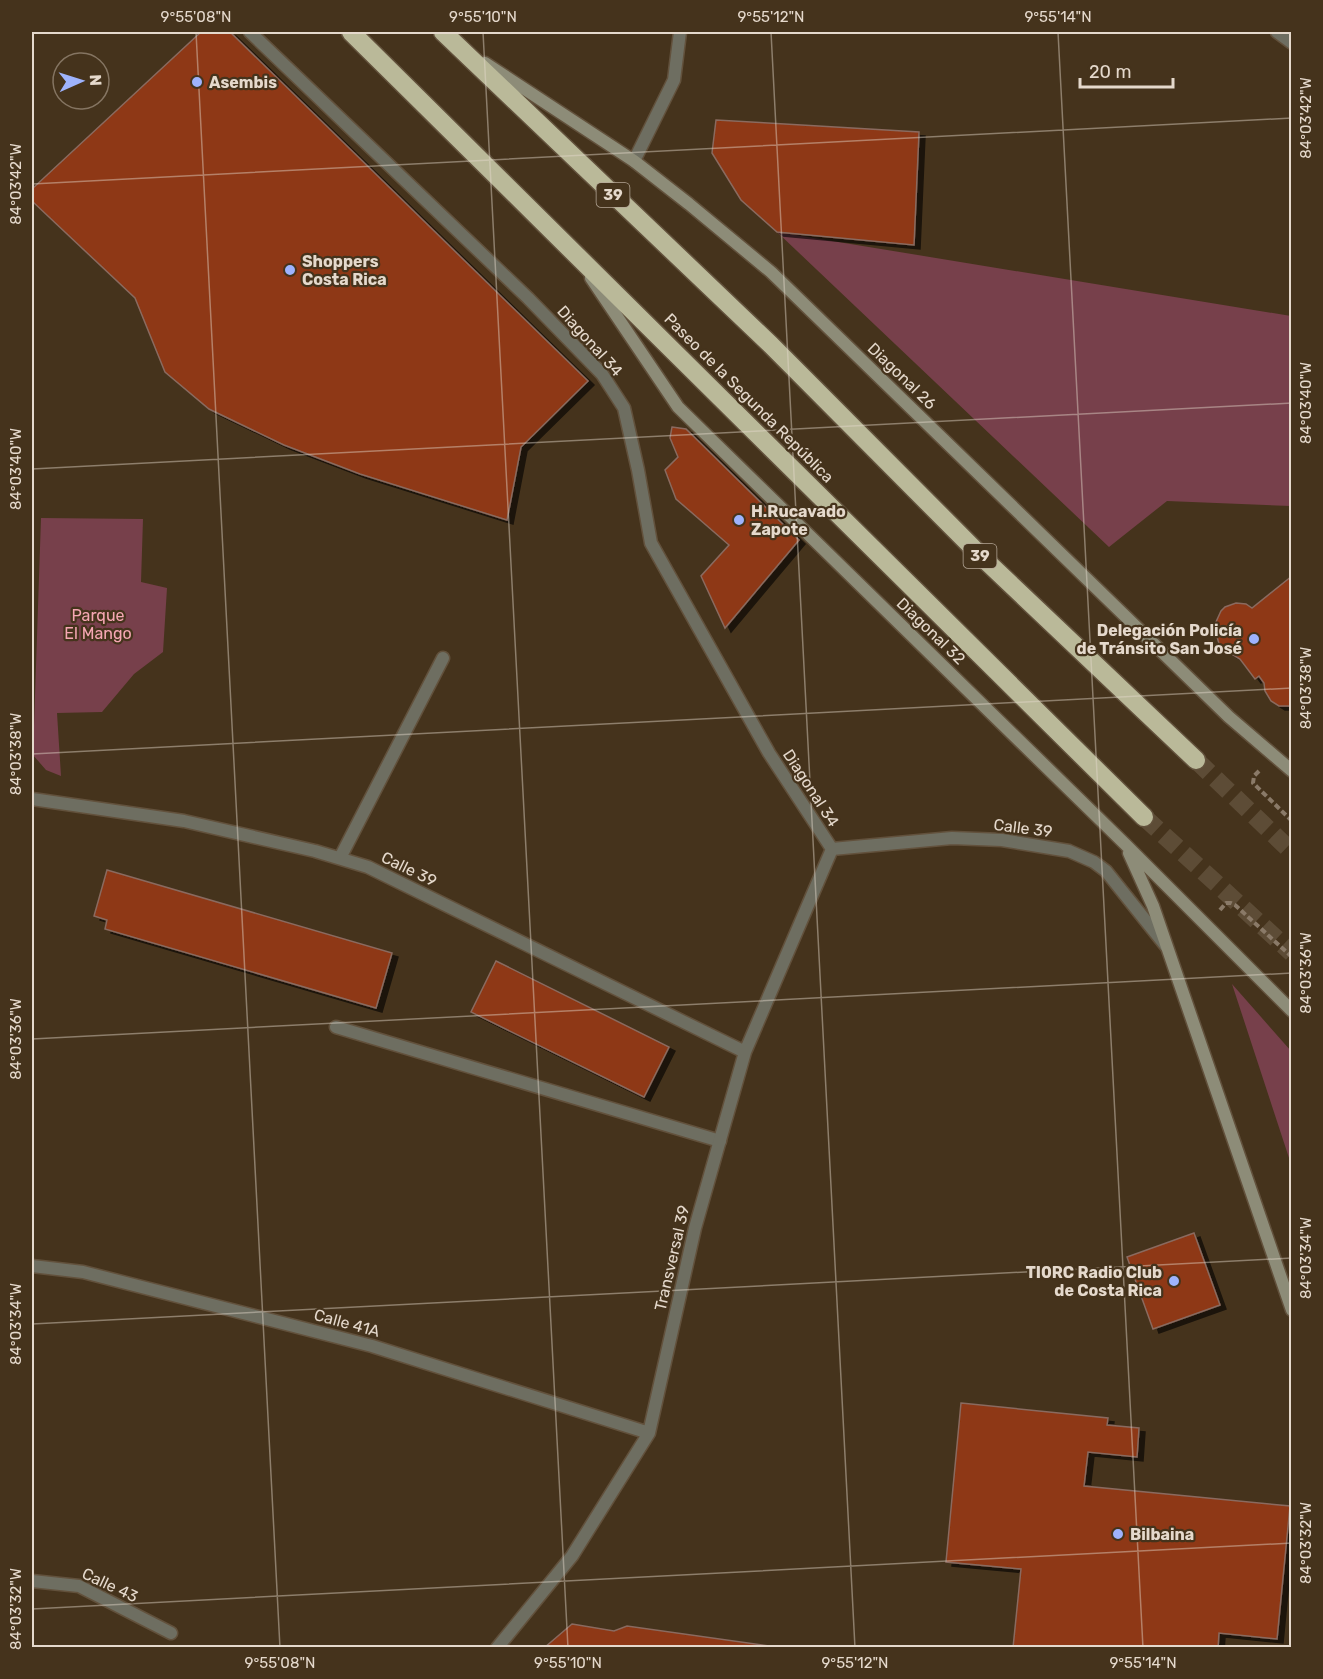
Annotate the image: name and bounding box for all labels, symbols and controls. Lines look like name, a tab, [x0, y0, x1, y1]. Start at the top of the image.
text: 9°55'08"N	[161, 8, 231, 26]
text: 9°55'10"N	[449, 8, 517, 26]
text: 9°55'12"N	[737, 8, 805, 26]
text: 9°55'14"N	[1024, 8, 1092, 26]
north arrow	[51, 51, 111, 111]
scale bar	[1080, 51, 1173, 89]
text: 20 m	[1089, 61, 1131, 83]
place label: Asembis	[209, 73, 277, 92]
text: N	[86, 74, 105, 86]
marker: Asembis	[190, 75, 204, 89]
text: 84°03'42"W	[1297, 77, 1315, 159]
text: 84°03'42"W	[7, 143, 25, 225]
road number: 39	[596, 183, 630, 207]
place label: Shoppers Costa Rica	[302, 252, 387, 289]
marker: Shoppers Costa Rica	[283, 263, 297, 277]
street label: Diagonal 34	[553, 302, 627, 380]
street label: Paseo de la Segunda República	[660, 309, 838, 487]
street label: Diagonal 26	[864, 339, 940, 414]
text: 84°03'40"W	[1297, 362, 1315, 444]
text: 84°03'40"W	[7, 428, 25, 510]
place label: H.Rucavado Zapote	[751, 502, 846, 539]
marker: H.Rucavado Zapote	[732, 513, 746, 527]
road number: 39	[964, 544, 996, 568]
street label: Diagonal 32	[893, 594, 969, 668]
park label: Parque El Mango	[64, 606, 132, 643]
place label: Delegación Policía de Tránsito San José	[1077, 621, 1242, 658]
marker: Delegación Policía de Tránsito San José	[1247, 632, 1261, 646]
text: 84°03'38"W	[1297, 647, 1315, 729]
text: 84°03'38"W	[7, 713, 25, 795]
street label: Diagonal 34	[779, 746, 843, 830]
street label: Calle 39	[992, 815, 1054, 841]
street label: Calle 39	[378, 847, 440, 891]
text: 84°03'36"W	[1297, 932, 1315, 1014]
text: 84°03'36"W	[7, 998, 25, 1080]
street label: Transversal 39	[651, 1203, 693, 1313]
text: 84°03'34"W	[1297, 1217, 1315, 1299]
place label: TI0RC Radio Club de Costa Rica	[1026, 1263, 1162, 1300]
marker: TI0RC Radio Club de Costa Rica	[1167, 1274, 1181, 1288]
text: 84°03'34"W	[7, 1283, 25, 1365]
street label: Calle 41A	[312, 1305, 382, 1341]
text: 84°03'32"W	[1297, 1502, 1315, 1584]
place label: Bilbaina	[1130, 1525, 1194, 1544]
marker: Bilbaina	[1111, 1527, 1125, 1541]
street label: Calle 43	[79, 1564, 141, 1606]
text: 84°03'32"W	[7, 1568, 25, 1650]
text: 9°55'08"N	[245, 1654, 315, 1672]
text: 9°55'10"N	[534, 1654, 602, 1672]
text: 9°55'12"N	[821, 1654, 889, 1672]
text: 9°55'14"N	[1109, 1654, 1177, 1672]

